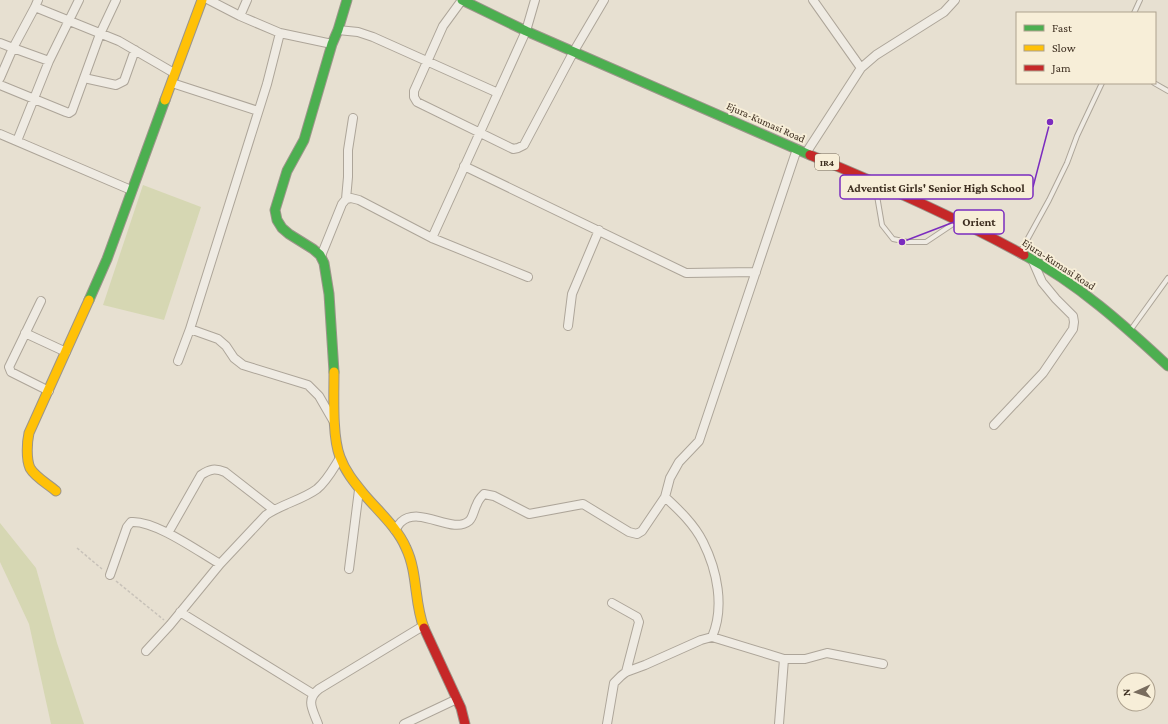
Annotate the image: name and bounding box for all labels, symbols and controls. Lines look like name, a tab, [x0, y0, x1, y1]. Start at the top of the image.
legend	[1016, 12, 1156, 84]
text: Fast	[1052, 21, 1073, 35]
text: Slow	[1052, 41, 1076, 55]
text: Jam	[1051, 61, 1071, 75]
street label: Ejura-Kumasi Road	[724, 99, 807, 146]
road number: IR4	[815, 154, 839, 170]
callout: Adventist Girls' Senior High School	[840, 175, 1033, 199]
text: Adventist Girls' Senior High School	[846, 181, 1025, 195]
callout: Orient	[954, 210, 1004, 234]
text: Orient	[962, 215, 996, 229]
street label: Ejura-Kumasi Road	[1020, 236, 1098, 293]
north arrow	[1116, 672, 1156, 712]
text: N	[1120, 688, 1132, 697]

